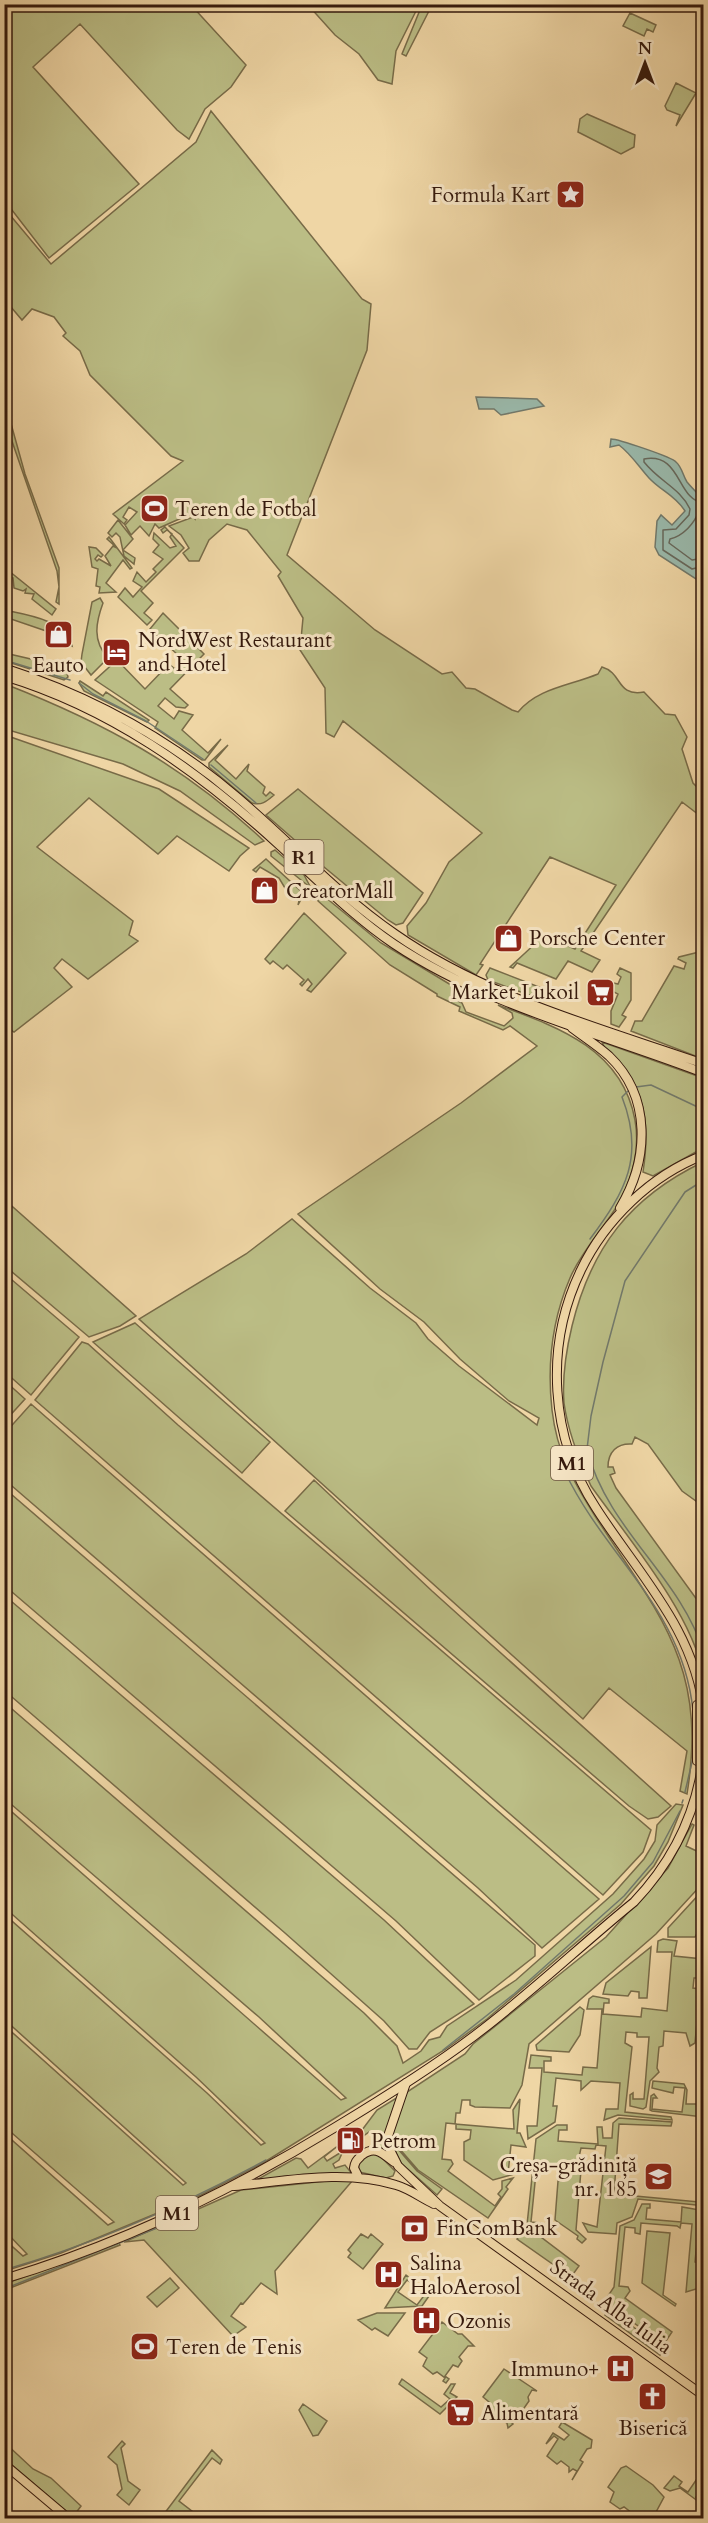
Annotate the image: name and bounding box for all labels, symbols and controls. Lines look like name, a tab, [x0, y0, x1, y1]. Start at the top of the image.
north arrow	[615, 33, 675, 93]
text: N	[638, 38, 652, 60]
place icon: Formula Kart	[555, 179, 587, 211]
place label: Formula Kart	[431, 181, 550, 210]
sports icon: Teren de Fotbal	[138, 493, 170, 525]
place label: Teren de Fotbal	[175, 495, 317, 524]
shop icon: Eauto	[42, 618, 74, 650]
place label: NordWest Restaurant and Hotel	[138, 626, 332, 679]
hotel icon: NordWest Restaurant and Hotel	[101, 636, 133, 668]
place label: Eauto	[32, 651, 84, 680]
road number: R1	[284, 840, 324, 874]
shop icon: CreatorMall	[249, 875, 281, 907]
place label: CreatorMall	[286, 877, 394, 906]
shop icon: Porsche Center	[492, 922, 524, 954]
place label: Porsche Center	[529, 924, 665, 953]
supermarket icon: Market Lukoil	[584, 976, 616, 1008]
place label: Market Lukoil	[451, 978, 579, 1007]
road number: M1	[551, 1446, 593, 1480]
fuel station icon: Petrom	[334, 2125, 366, 2157]
place label: Petrom	[371, 2127, 437, 2156]
place label: Creșa-grădiniță nr. 185	[499, 2151, 637, 2204]
school or university icon: Creșa-grădiniță nr. 185	[642, 2161, 674, 2193]
road number: M1	[156, 2196, 198, 2230]
bank icon: FinComBank	[399, 2212, 431, 2244]
place label: FinComBank	[436, 2214, 558, 2243]
place label: Salina HaloAerosol	[410, 2249, 521, 2302]
street label: Strada Alba Iulia	[544, 2253, 678, 2361]
hospital icon: Salina HaloAerosol	[373, 2259, 405, 2291]
hospital icon: Ozonis	[410, 2305, 442, 2337]
place label: Ozonis	[447, 2307, 511, 2336]
sports icon: Teren de Tenis	[129, 2331, 161, 2363]
place label: Teren de Tenis	[166, 2333, 302, 2362]
hospital icon: Immuno+	[604, 2353, 636, 2385]
place label: Immuno+	[511, 2355, 599, 2384]
church icon: Biserică	[637, 2381, 669, 2413]
supermarket icon: Alimentară	[444, 2397, 476, 2429]
place label: Alimentară	[481, 2399, 579, 2428]
place label: Biserică	[619, 2414, 687, 2443]

